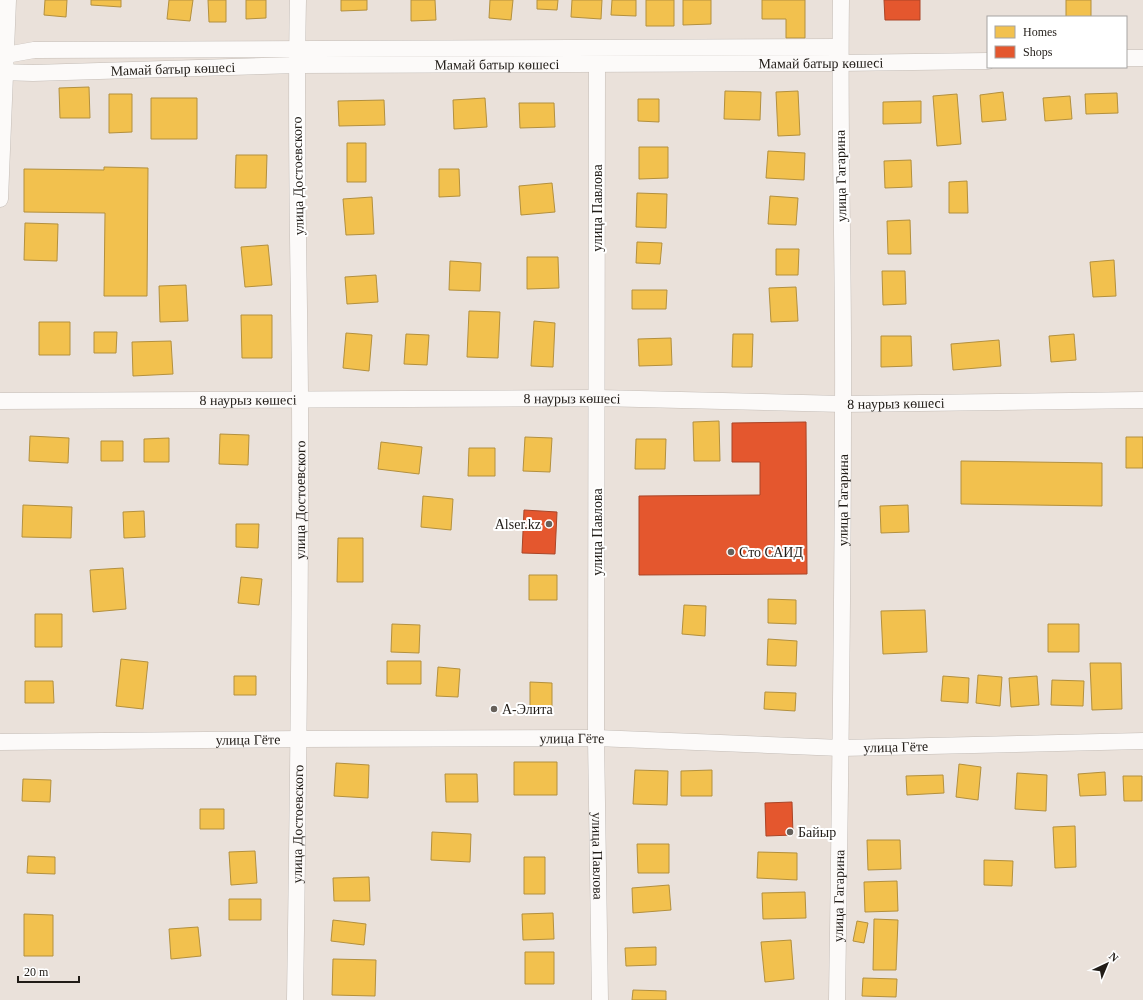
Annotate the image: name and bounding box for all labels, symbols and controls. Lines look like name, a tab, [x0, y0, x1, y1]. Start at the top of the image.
legend	[987, 16, 1127, 68]
text: Homes	[1023, 25, 1057, 39]
text: Shops	[1023, 45, 1053, 59]
street label: Мамай батыр көшесі	[758, 55, 884, 71]
street label: Мамай батыр көшесі	[434, 57, 559, 72]
street label: Мамай батыр көшесі	[110, 59, 236, 78]
street label: улица Достоевского	[289, 117, 307, 235]
street label: улица Гагарина	[833, 129, 849, 222]
street label: улица Павлова	[590, 163, 605, 252]
street label: 8 наурыз көшесі	[523, 390, 621, 406]
street label: 8 наурыз көшесі	[199, 392, 297, 407]
street label: 8 наурыз көшесі	[847, 395, 945, 411]
street label: улица Достоевского	[293, 441, 308, 559]
street label: улица Гагарина	[835, 453, 850, 546]
street label: улица Павлова	[590, 487, 605, 576]
place label: Alser.kz	[495, 517, 541, 532]
marker: Alser.kz	[544, 519, 554, 529]
place label: Сто САИД	[739, 545, 803, 560]
marker: Сто САИД	[726, 547, 736, 557]
place label: А-Элита	[502, 702, 554, 717]
marker: А-Элита	[489, 704, 499, 714]
street label: улица Гёте	[540, 730, 605, 746]
street label: улица Гёте	[216, 732, 280, 747]
street label: улица Гёте	[863, 738, 928, 755]
street label: улица Достоевского	[289, 765, 306, 884]
street label: улица Павлова	[590, 812, 606, 901]
place label: Байыр	[798, 825, 836, 840]
marker: Байыр	[785, 827, 795, 837]
street label: улица Гагарина	[830, 849, 847, 942]
north arrow	[1087, 944, 1127, 984]
text: N	[1107, 950, 1121, 964]
scale bar	[18, 958, 79, 984]
text: 20 m	[24, 965, 49, 979]

